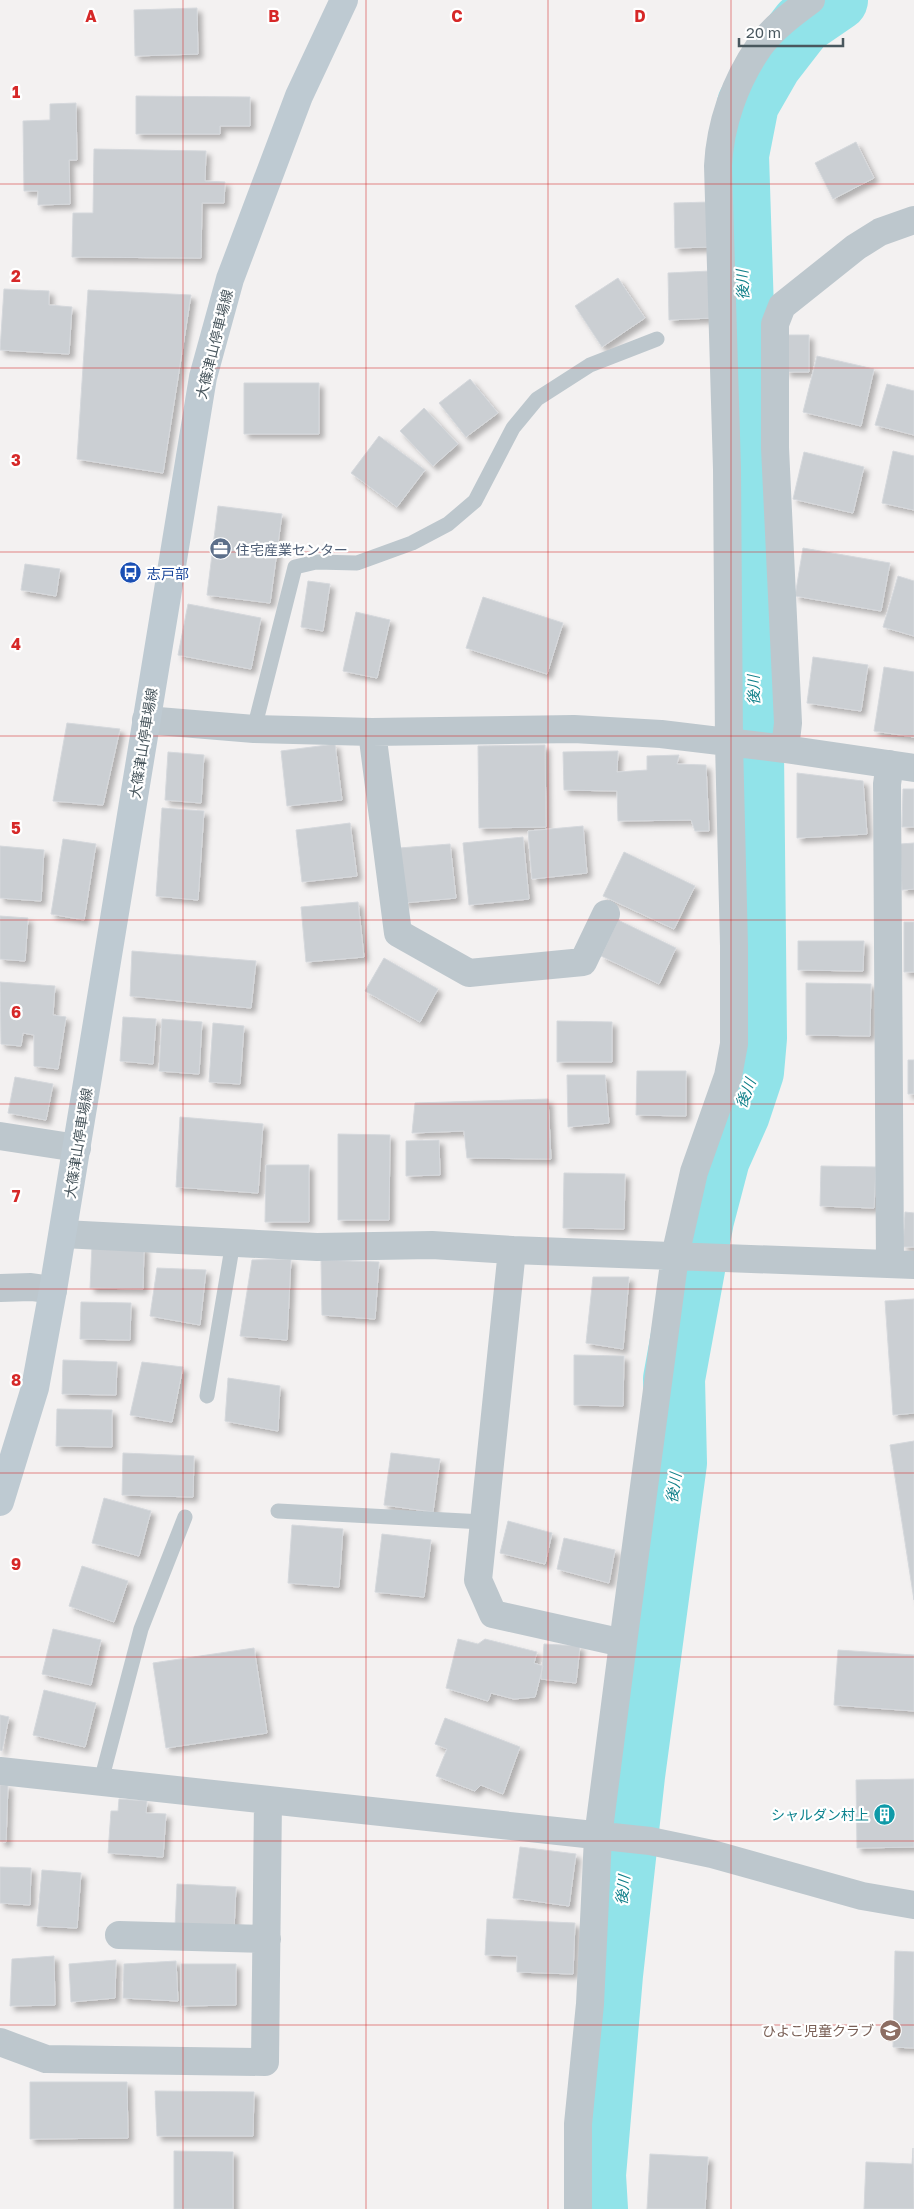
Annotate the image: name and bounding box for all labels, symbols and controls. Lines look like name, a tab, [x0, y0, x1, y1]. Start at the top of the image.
text: A	[85, 6, 97, 26]
text: B	[268, 6, 280, 26]
text: C	[451, 6, 463, 26]
text: D	[634, 6, 646, 26]
scale bar	[739, 15, 843, 47]
text: 20 m	[746, 23, 781, 41]
text: 1	[12, 82, 20, 102]
text: 2	[11, 266, 21, 286]
water label: 後川	[732, 268, 752, 300]
street label: 大篠津山停車場線	[192, 288, 236, 400]
text: 3	[11, 450, 21, 470]
office icon: 住宅産業センター	[208, 537, 232, 561]
place label: 住宅産業センター	[236, 541, 348, 558]
bus stop icon: 志戸部	[119, 561, 143, 585]
place label: 志戸部	[147, 565, 189, 582]
text: 4	[11, 634, 21, 654]
water label: 後川	[744, 673, 762, 705]
street label: 大篠津山停車場線	[126, 686, 160, 800]
text: 5	[11, 818, 21, 838]
text: 6	[11, 1002, 21, 1022]
water label: 後川	[731, 1074, 759, 1110]
street label: 大篠津山停車場線	[61, 1086, 95, 1200]
text: 7	[12, 1186, 21, 1206]
text: 8	[11, 1370, 21, 1390]
water label: 後川	[662, 1470, 684, 1504]
text: 9	[11, 1554, 21, 1574]
building icon: シャルダン村上	[873, 1802, 897, 1826]
place label: シャルダン村上	[771, 1806, 869, 1823]
water label: 後川	[611, 1872, 633, 1906]
school or university icon: ひよこ児童クラブ	[878, 2018, 902, 2042]
place label: ひよこ児童クラブ	[762, 2022, 874, 2039]

